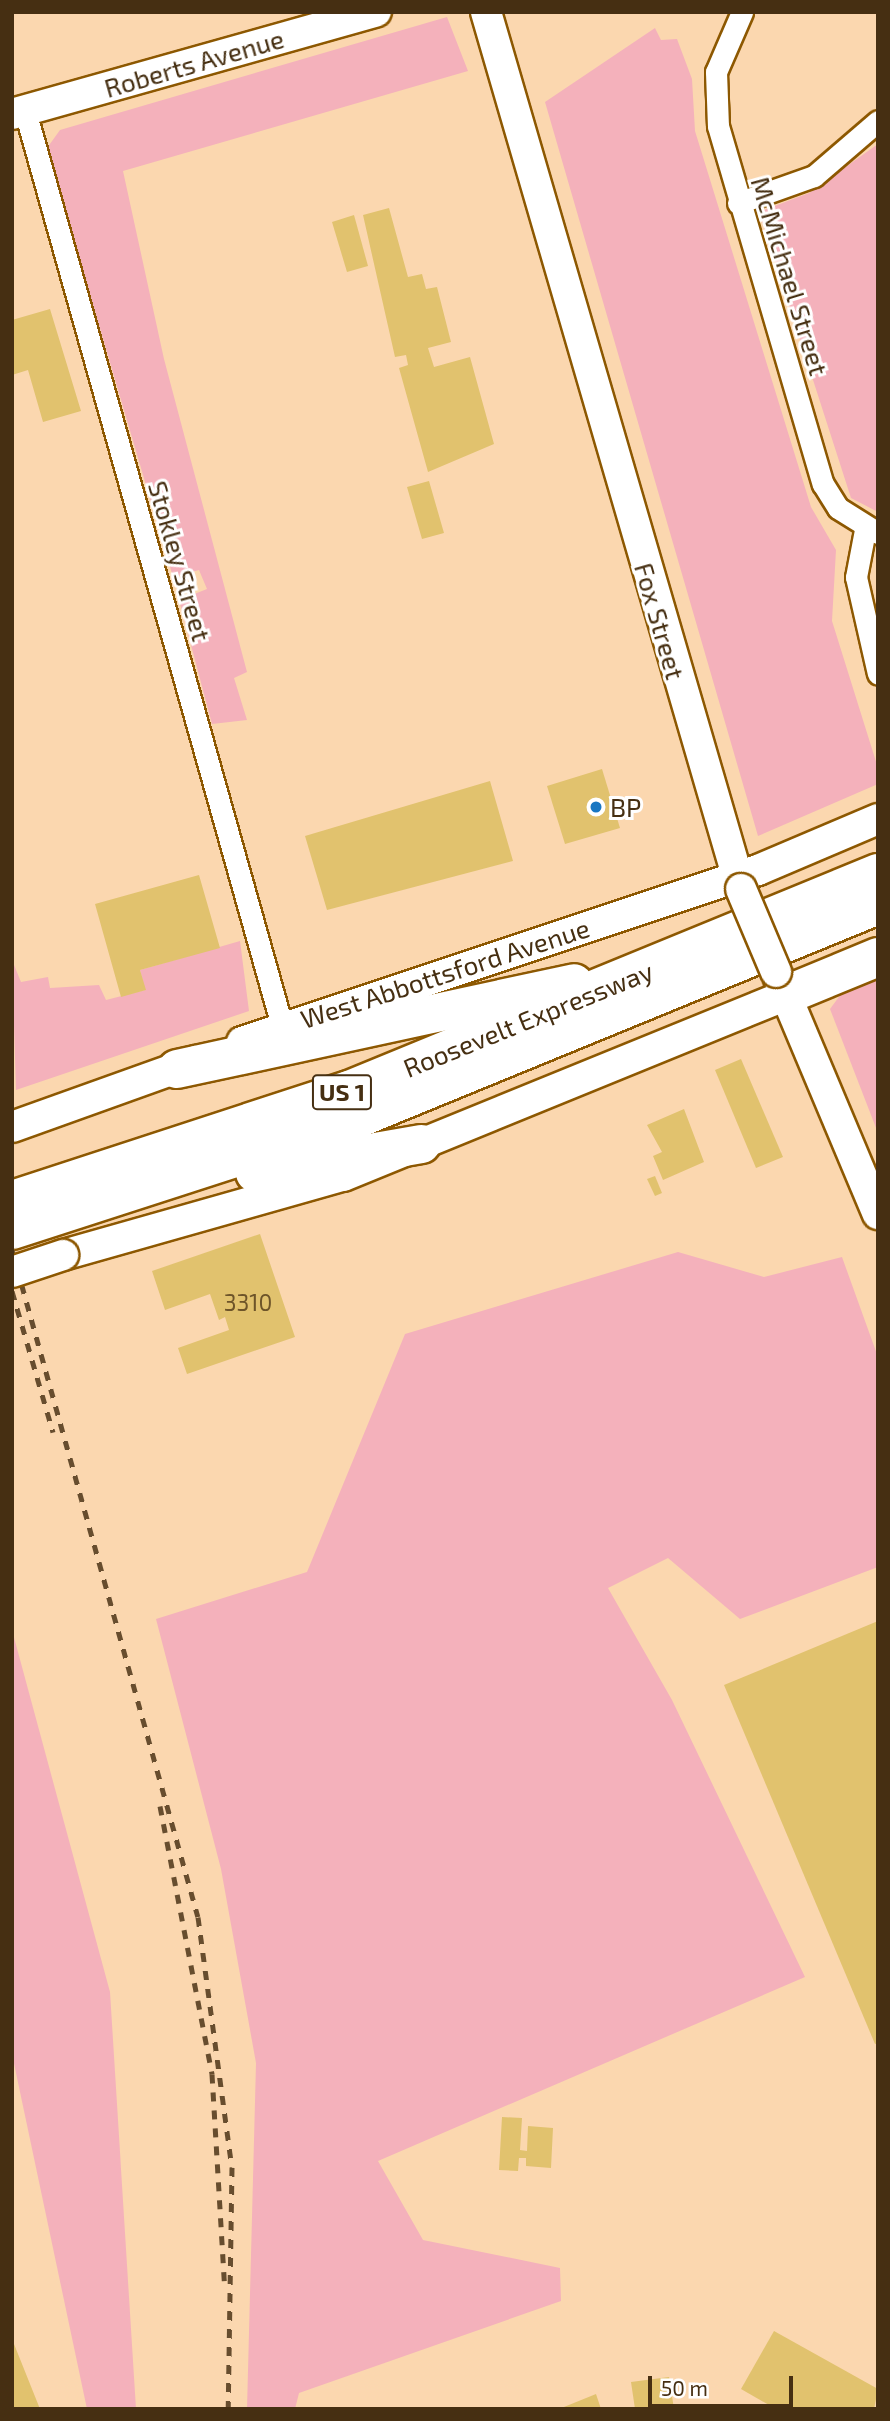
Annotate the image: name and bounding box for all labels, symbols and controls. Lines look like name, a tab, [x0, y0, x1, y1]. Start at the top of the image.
street label: Roberts Avenue	[100, 22, 288, 104]
street label: McMichael Street	[745, 173, 835, 379]
street label: Stokley Street	[142, 477, 218, 645]
street label: Fox Street	[628, 559, 692, 683]
place label: BP	[610, 791, 641, 823]
marker: BP	[588, 799, 604, 815]
street label: West Abbottsford Avenue	[296, 911, 594, 1035]
street label: Roosevelt Expressway	[399, 955, 657, 1083]
road number: US 1	[310, 1072, 374, 1112]
house number: 3310	[224, 1288, 272, 1316]
scale bar	[652, 2362, 797, 2406]
text: 50 m	[661, 2375, 708, 2400]

